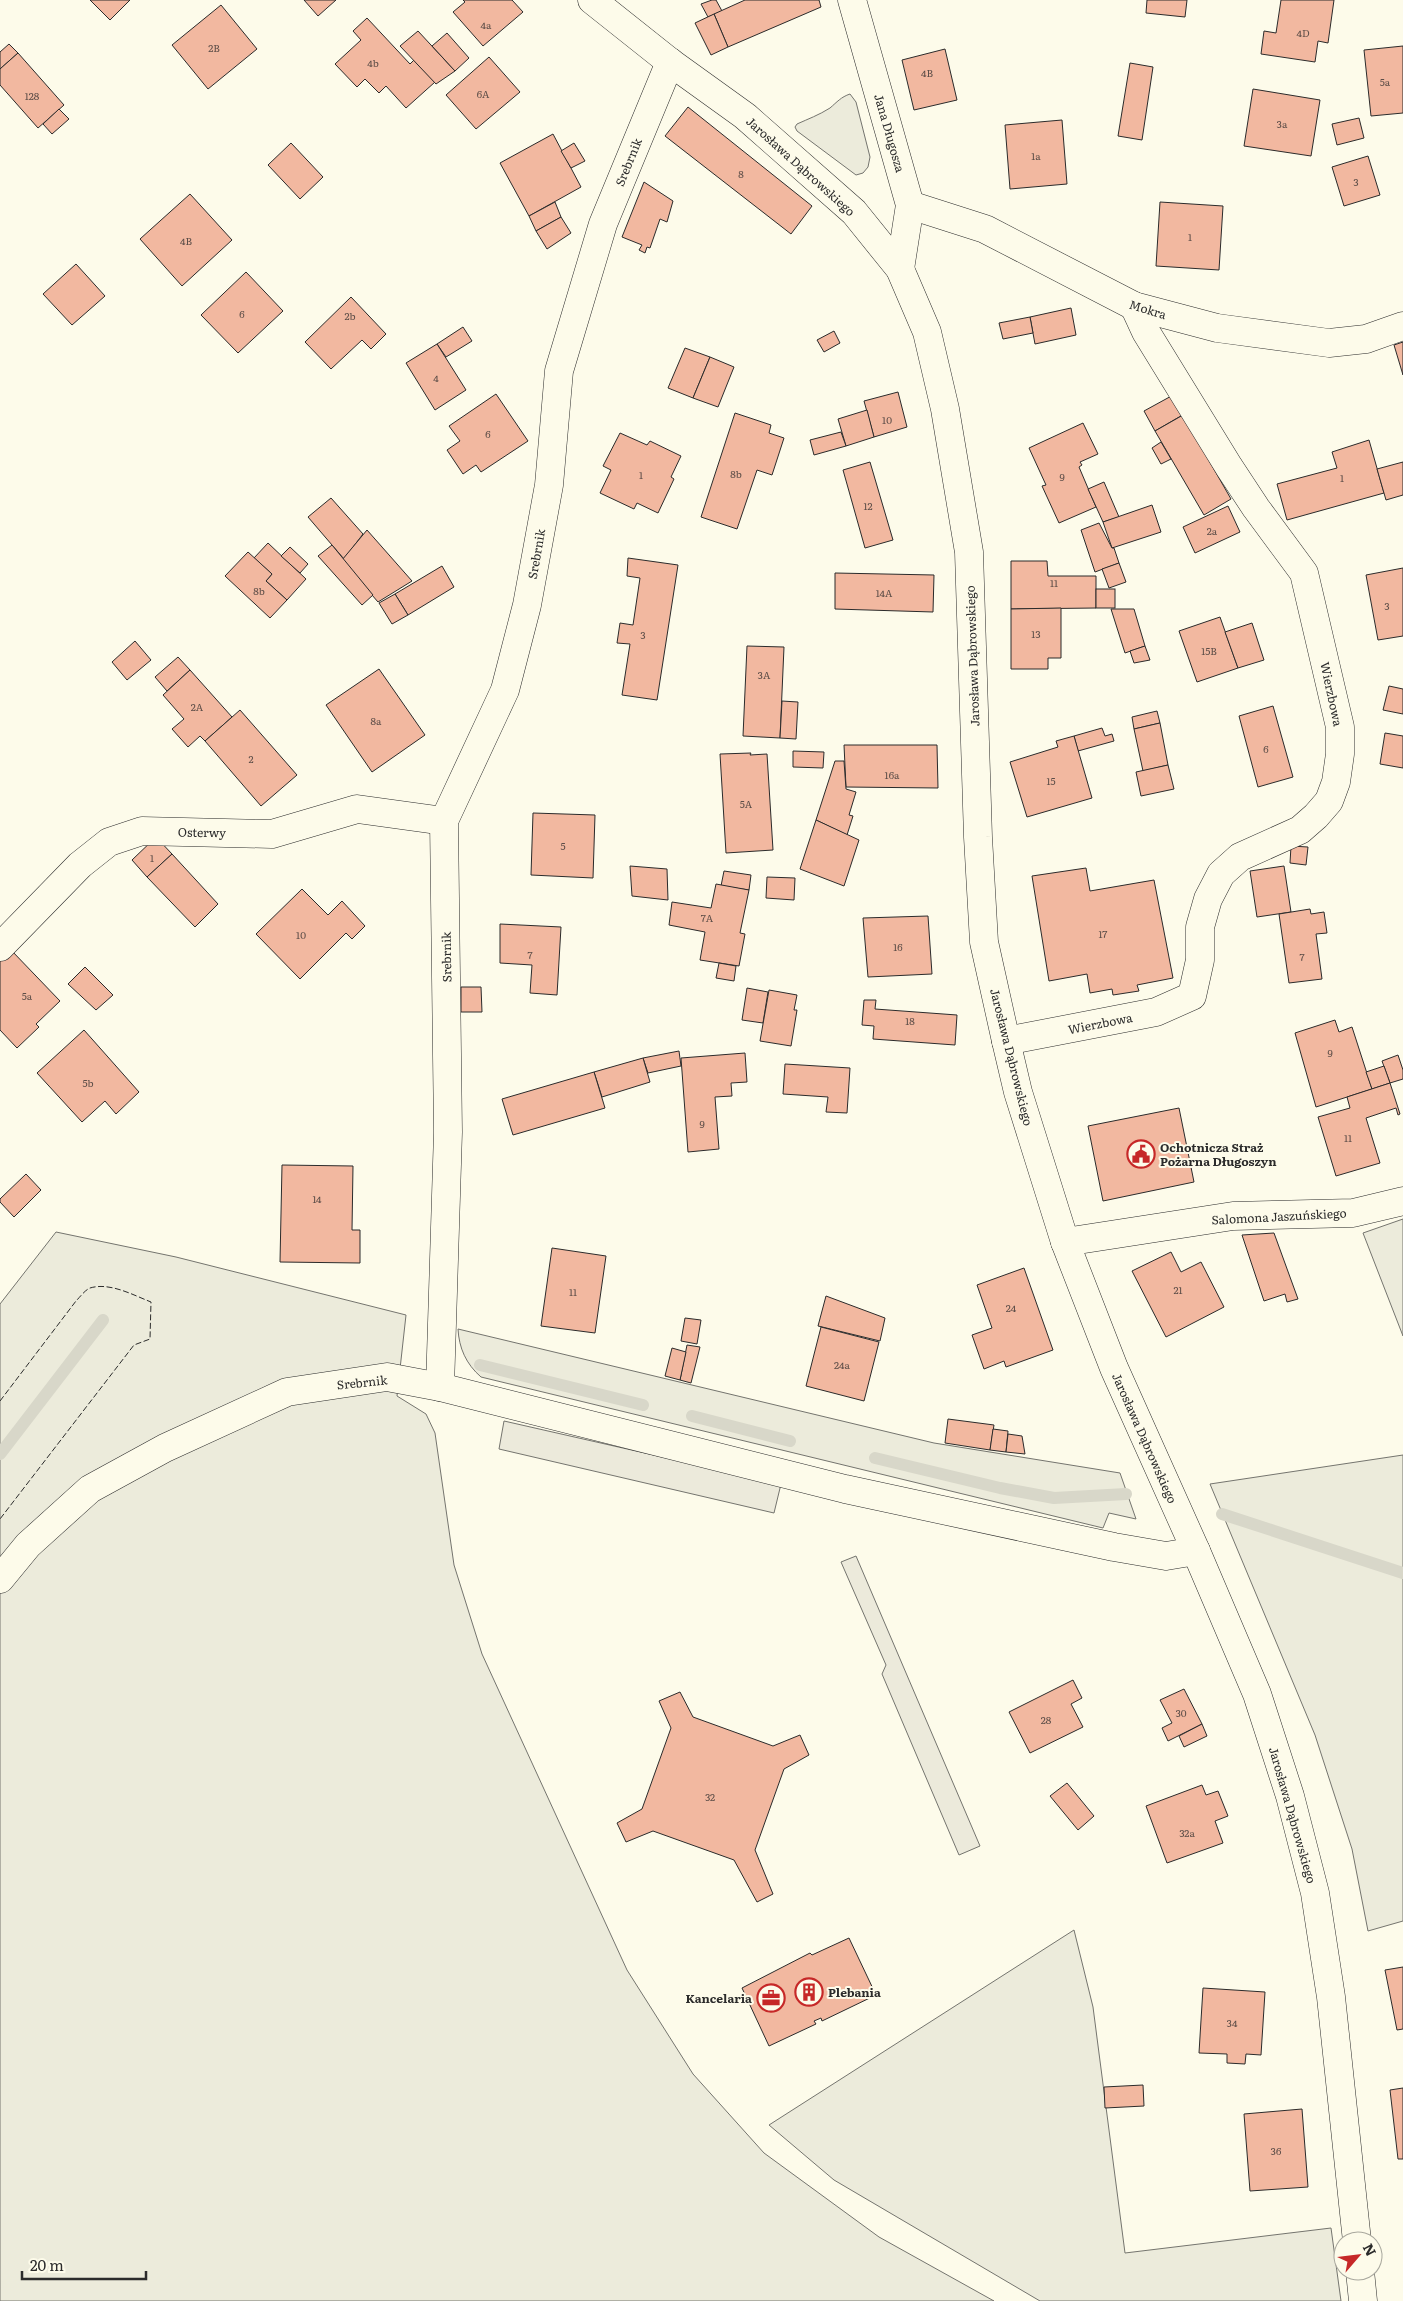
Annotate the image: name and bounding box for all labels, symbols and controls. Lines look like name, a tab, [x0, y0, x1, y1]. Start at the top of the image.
house number: 4a	[481, 17, 492, 32]
house number: 4D	[1296, 25, 1310, 40]
house number: 2B	[208, 40, 220, 55]
house number: 4b	[367, 55, 379, 70]
house number: 4B	[921, 65, 933, 80]
house number: 5a	[1380, 74, 1391, 89]
house number: 6A	[477, 86, 490, 101]
house number: 128	[25, 88, 40, 103]
street label: Jana Długosza	[870, 92, 910, 175]
street label: Jarosława Dąbrowskiego	[743, 112, 859, 220]
house number: 3a	[1277, 116, 1288, 131]
street label: Srebrnik	[610, 134, 646, 189]
house number: 1a	[1031, 148, 1041, 163]
house number: 8	[738, 166, 744, 181]
house number: 3	[1353, 174, 1359, 189]
house number: 1	[1188, 229, 1192, 244]
house number: 4B	[180, 233, 192, 248]
street label: Mokra	[1127, 295, 1169, 323]
house number: 6	[239, 306, 245, 321]
house number: 2b	[344, 308, 356, 323]
house number: 4	[433, 370, 439, 385]
house number: 10	[882, 412, 892, 427]
house number: 6	[485, 426, 491, 441]
house number: 8b	[730, 466, 742, 481]
house number: 1	[639, 467, 643, 482]
house number: 9	[1059, 469, 1065, 484]
house number: 1	[1340, 470, 1344, 485]
house number: 12	[863, 498, 873, 513]
house number: 2a	[1207, 523, 1218, 538]
street label: Srebrnik	[523, 527, 549, 581]
house number: 11	[1050, 575, 1058, 590]
house number: 8b	[253, 583, 265, 598]
house number: 14A	[876, 585, 893, 600]
street label: Jarosława Dąbrowskiego	[961, 585, 983, 727]
house number: 3	[1384, 598, 1390, 613]
house number: 13	[1031, 626, 1041, 641]
house number: 3	[640, 627, 646, 642]
house number: 15B	[1201, 643, 1217, 658]
street label: Wierzbowa	[1316, 660, 1348, 728]
house number: 3A	[758, 667, 771, 682]
house number: 2A	[191, 699, 204, 714]
house number: 8a	[371, 713, 382, 728]
house number: 6	[1263, 741, 1269, 756]
house number: 2	[248, 751, 254, 766]
house number: 16a	[885, 767, 900, 782]
house number: 15	[1046, 773, 1056, 788]
house number: 5A	[740, 796, 753, 811]
street label: Osterwy	[178, 823, 226, 841]
house number: 5	[560, 838, 566, 853]
house number: 1	[150, 850, 154, 865]
house number: 7A	[701, 910, 714, 925]
house number: 17	[1099, 926, 1107, 941]
house number: 10	[296, 927, 306, 942]
street label: Srebrnik	[437, 931, 455, 983]
house number: 16	[893, 939, 903, 954]
house number: 7	[527, 947, 533, 962]
house number: 7	[1299, 949, 1305, 964]
street label: Jarosława Dąbrowskiego	[986, 986, 1038, 1128]
house number: 5a	[22, 988, 33, 1003]
street label: Wierzbowa	[1066, 1008, 1134, 1038]
house number: 18	[905, 1013, 915, 1028]
house number: 9	[1327, 1045, 1333, 1060]
house number: 5b	[82, 1075, 94, 1090]
house number: 9	[699, 1116, 705, 1131]
house number: 11	[1344, 1130, 1352, 1145]
place label: Ochotnicza Straż Pożarna Długoszyn	[1160, 1138, 1277, 1170]
public building icon: Ochotnicza Straż Pożarna Długoszyn	[1126, 1139, 1156, 1169]
house number: 14	[312, 1191, 322, 1206]
street label: Salomona Jaszuńskiego	[1211, 1203, 1347, 1229]
house number: 21	[1173, 1282, 1183, 1297]
house number: 11	[569, 1284, 577, 1299]
house number: 24	[1006, 1300, 1017, 1315]
house number: 24a	[834, 1357, 851, 1372]
street label: Srebrnik	[336, 1370, 389, 1394]
street label: Jarosława Dąbrowskiego	[1108, 1370, 1182, 1506]
house number: 30	[1175, 1705, 1187, 1720]
house number: 28	[1041, 1712, 1052, 1727]
street label: Jarosława Dąbrowskiego	[1265, 1745, 1321, 1885]
house number: 32	[705, 1789, 715, 1804]
house number: 32a	[1179, 1825, 1195, 1840]
building icon: Plebania	[794, 1977, 824, 2007]
office icon: Kancelaria	[756, 1983, 786, 2013]
place label: Plebania	[828, 1983, 881, 2001]
place label: Kancelaria	[685, 1989, 752, 2007]
house number: 34	[1227, 2015, 1238, 2030]
house number: 36	[1271, 2143, 1282, 2158]
north arrow	[1333, 2231, 1383, 2281]
text: N	[1359, 2240, 1382, 2260]
scale bar	[22, 2248, 146, 2280]
text: 20 m	[30, 2253, 64, 2276]

